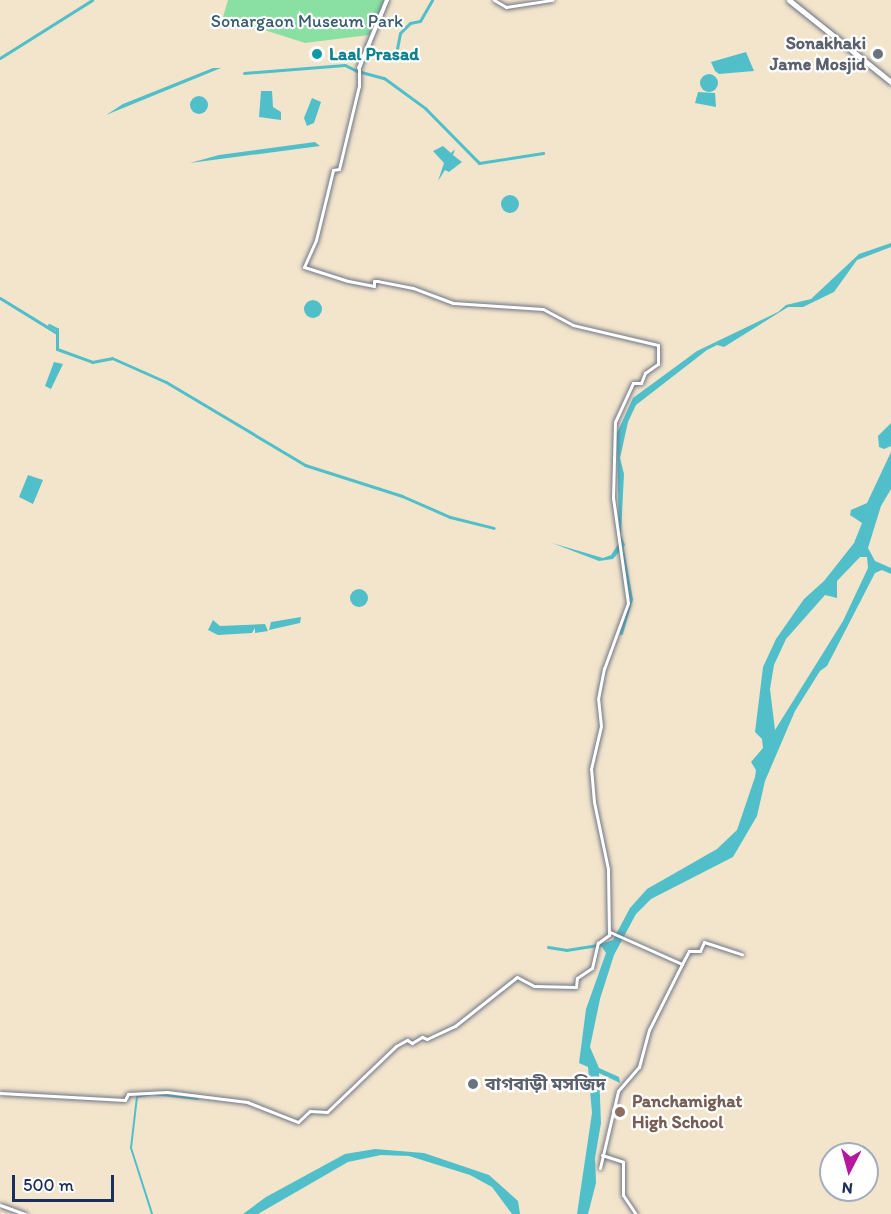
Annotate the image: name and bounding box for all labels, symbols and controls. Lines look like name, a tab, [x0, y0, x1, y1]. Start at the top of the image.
park label: Sonargaon Museum Park	[211, 10, 403, 32]
place label: Sonakhaki Jame Mosjid	[770, 33, 866, 76]
place label: Laal Prasad	[329, 43, 419, 65]
marker: Laal Prasad	[310, 47, 324, 61]
marker: Sonakhaki Jame Mosjid	[871, 47, 885, 61]
place label: বাগবাড়ী মসজিদ	[485, 1073, 606, 1095]
marker: বাগবাড়ী মসজিদ	[466, 1077, 480, 1091]
place label: Panchamighat High School	[632, 1091, 742, 1134]
marker: Panchamighat High School	[613, 1105, 627, 1119]
north arrow	[819, 1142, 879, 1202]
scale bar	[15, 1163, 117, 1201]
text: 500 m	[23, 1174, 74, 1196]
text: N	[841, 1178, 854, 1198]

